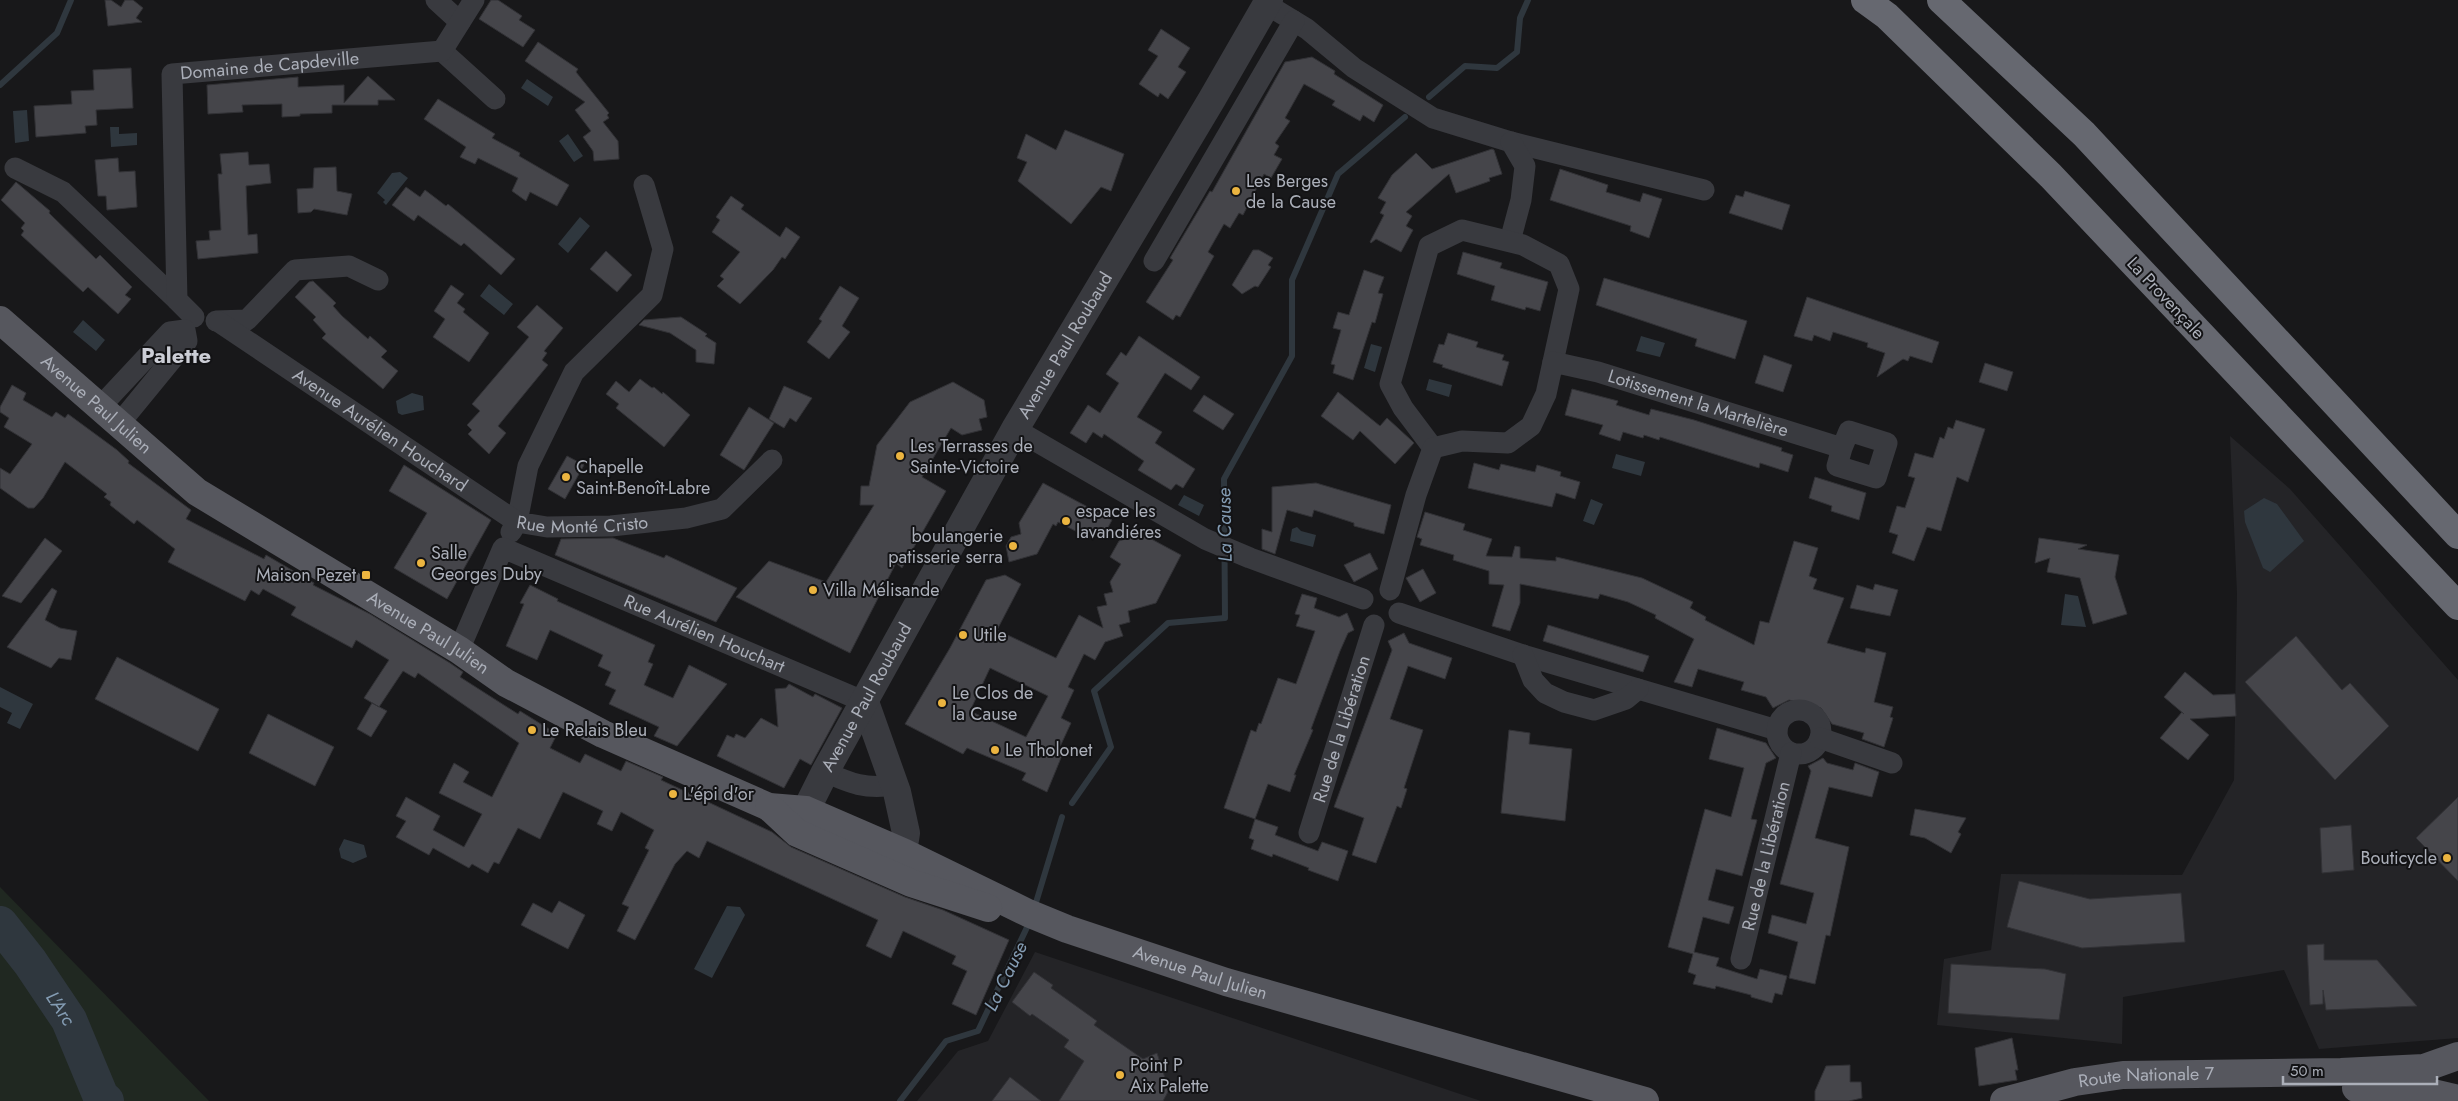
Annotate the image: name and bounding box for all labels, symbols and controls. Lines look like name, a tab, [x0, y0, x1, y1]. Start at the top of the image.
street label: Domaine de Capdeville	[179, 45, 360, 86]
place label: Les Berges de la Cause	[1246, 168, 1336, 215]
marker: Les Berges de la Cause	[1230, 185, 1242, 197]
street label: La Provençale	[2121, 251, 2211, 345]
street label: Avenue Paul Roubaud	[1011, 267, 1119, 424]
district label: Palette	[141, 339, 211, 371]
street label: Avenue Paul Julien	[35, 348, 158, 460]
street label: Avenue Aurélien Houchard	[287, 362, 473, 498]
street label: Lotissement la Martelière	[1605, 363, 1792, 444]
place label: Les Terrasses de Sainte-Victoire	[910, 433, 1033, 480]
marker: Les Terrasses de Sainte-Victoire	[894, 450, 906, 462]
place label: Chapelle Saint-Benoît-Labre	[576, 454, 710, 501]
marker: Chapelle Saint-Benoît-Labre	[560, 471, 572, 483]
water label: La Cause	[1210, 487, 1239, 562]
place label: espace les lavandiéres	[1076, 498, 1161, 545]
street label: Rue Monté Cristo	[515, 509, 649, 540]
marker: espace les lavandiéres	[1060, 515, 1072, 527]
place label: boulangerie patisserie serra	[888, 523, 1003, 570]
place label: Salle Georges Duby	[431, 540, 542, 587]
marker: boulangerie patisserie serra	[1007, 540, 1019, 552]
marker: Salle Georges Duby	[415, 557, 427, 569]
place label: Maison Pezet	[256, 562, 357, 588]
marker: Maison Pezet	[360, 569, 372, 581]
place label: Villa Mélisande	[823, 577, 939, 603]
street label: Avenue Paul Julien	[362, 584, 495, 680]
marker: Villa Mélisande	[807, 584, 819, 596]
street label: Rue Aurélien Houchart	[620, 588, 790, 680]
street label: Avenue Paul Roubaud	[815, 618, 918, 776]
place label: Utile	[973, 622, 1007, 648]
marker: Utile	[957, 629, 969, 641]
street label: Rue de la Libération	[1306, 652, 1377, 806]
place label: Le Clos de la Cause	[952, 680, 1033, 727]
marker: Le Clos de la Cause	[936, 697, 948, 709]
place label: Le Relais Bleu	[542, 717, 647, 743]
marker: Le Relais Bleu	[526, 724, 538, 736]
place label: Le Tholonet	[1005, 737, 1093, 763]
marker: Le Tholonet	[989, 744, 1001, 756]
street label: Rue de la Libération	[1735, 779, 1797, 933]
place label: L'épi d'or	[683, 781, 755, 807]
marker: L'épi d'or	[667, 788, 679, 800]
place label: Bouticycle	[2360, 845, 2437, 871]
marker: Bouticycle	[2441, 852, 2453, 864]
water label: La Cause	[977, 936, 1034, 1016]
street label: Avenue Paul Julien	[1129, 939, 1270, 1006]
water label: L'Arc	[39, 986, 82, 1031]
place label: Point P Aix Palette	[1130, 1052, 1209, 1099]
scale bar	[2283, 1054, 2437, 1086]
text: 50 m	[2290, 1060, 2324, 1082]
street label: Route Nationale 7	[2076, 1061, 2215, 1094]
marker: Point P Aix Palette	[1114, 1069, 1126, 1081]

